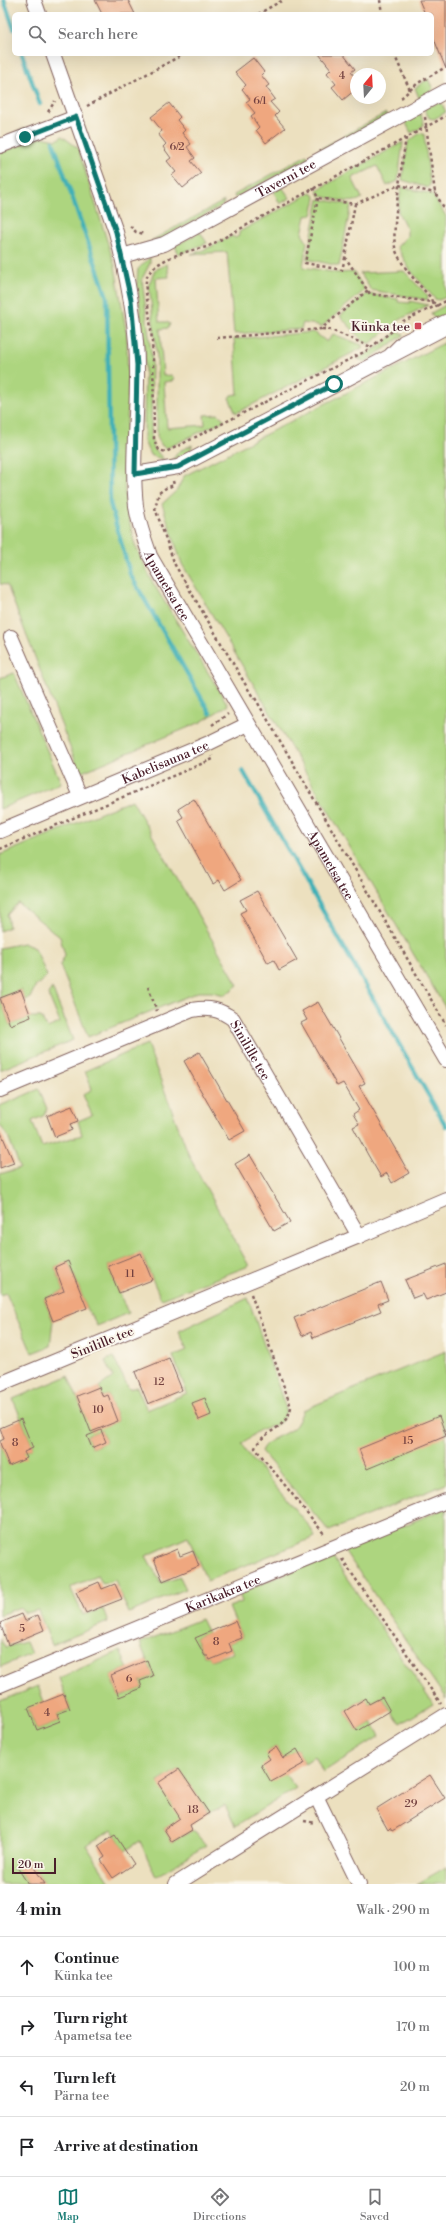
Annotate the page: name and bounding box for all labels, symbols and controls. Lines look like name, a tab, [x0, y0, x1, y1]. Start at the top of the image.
search box	[12, 12, 434, 56]
icon: search	[26, 23, 48, 45]
text: Search here	[58, 25, 138, 44]
north arrow	[350, 68, 386, 104]
house number: 4	[339, 69, 346, 83]
house number: 6/1	[253, 94, 267, 108]
route end	[16, 128, 34, 146]
house number: 6/2	[169, 140, 185, 154]
street label: Taverni tee	[253, 156, 319, 202]
place label: Künka tee	[351, 319, 410, 335]
marker: Künka tee	[413, 321, 423, 331]
route start	[325, 375, 343, 393]
street label: Apametsa tee	[140, 548, 193, 624]
street label: Kabelisauna tee	[119, 737, 212, 788]
street label: Apametsa tee	[303, 827, 357, 903]
street label: Sinilille tee	[226, 1017, 274, 1083]
house number: 11	[125, 1267, 135, 1281]
street label: Sinilille tee	[69, 1323, 137, 1363]
house number: 12	[153, 1375, 165, 1389]
house number: 10	[92, 1403, 104, 1417]
house number: 15	[403, 1434, 413, 1448]
house number: 8	[12, 1436, 19, 1450]
street label: Karikakra tee	[183, 1571, 264, 1617]
house number: 5	[19, 1622, 25, 1636]
house number: 8	[213, 1635, 220, 1649]
house number: 6	[126, 1672, 133, 1686]
house number: 4	[44, 1706, 51, 1720]
house number: 29	[405, 1797, 418, 1811]
house number: 18	[187, 1803, 199, 1817]
scale bar	[12, 1856, 56, 1875]
text: 20 m	[18, 1858, 43, 1872]
text: 4 min	[16, 1899, 61, 1921]
text: Walk · 290 m	[356, 1902, 430, 1918]
text: Continue	[54, 1949, 119, 1968]
icon: ahead	[16, 1956, 38, 1978]
text: 100 m	[394, 1959, 430, 1975]
text: Künka tee	[54, 1968, 113, 1984]
text: Turn right	[54, 2009, 128, 2028]
icon: right	[16, 2016, 38, 2038]
text: 170 m	[396, 2019, 430, 2035]
text: Apametsa tee	[54, 2028, 132, 2044]
text: Turn left	[54, 2069, 116, 2088]
icon: left	[16, 2076, 38, 2098]
text: 20 m	[400, 2079, 430, 2095]
text: Pärna tee	[54, 2088, 109, 2104]
icon: arrive	[16, 2136, 38, 2158]
text: Arrive at destination	[54, 2137, 198, 2156]
tab: Map	[57, 2186, 79, 2224]
tab: Directions	[193, 2186, 246, 2224]
tab: Saved	[360, 2186, 389, 2224]

